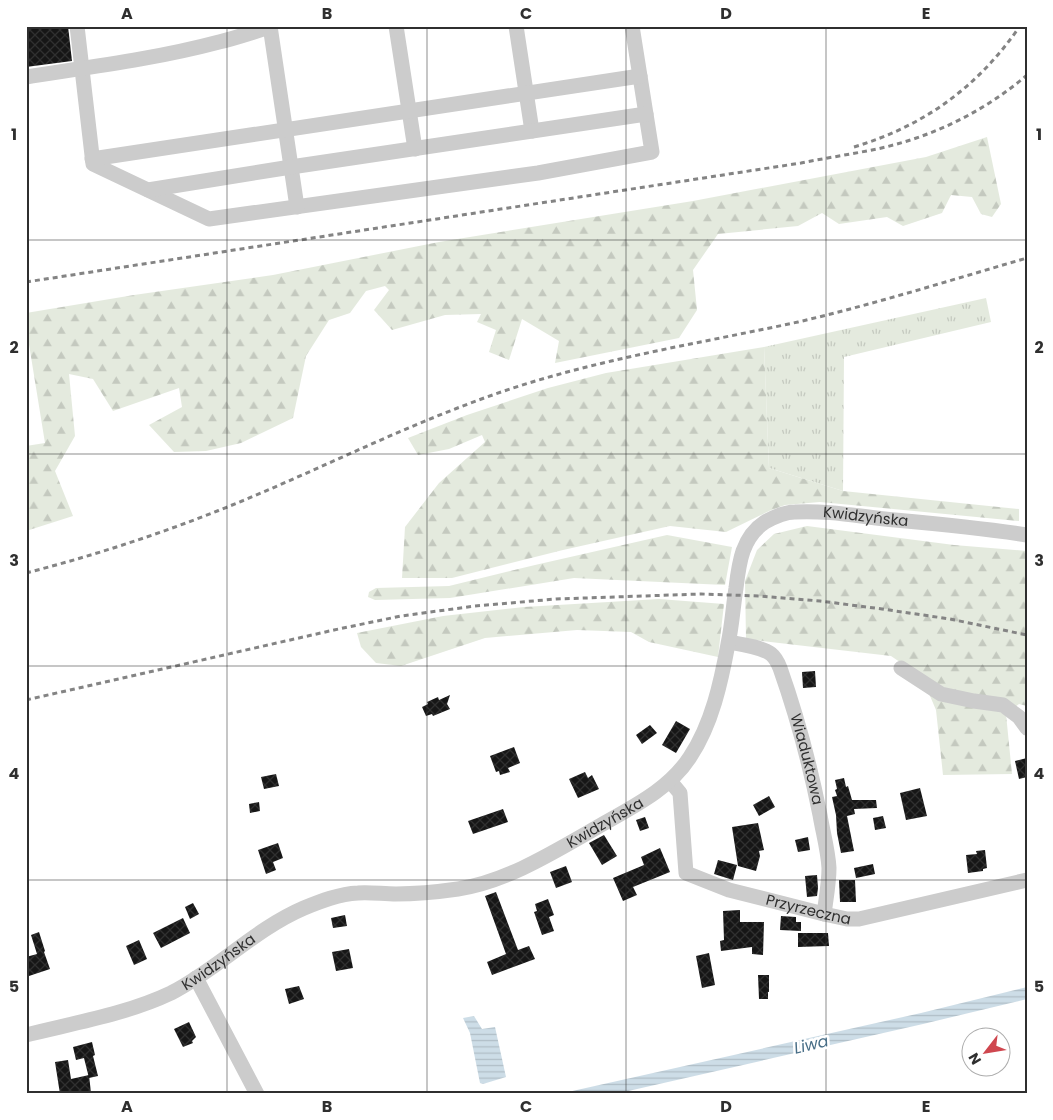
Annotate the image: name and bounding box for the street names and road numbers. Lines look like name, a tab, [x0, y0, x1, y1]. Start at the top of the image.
street label: Kwidzyńska	[822, 501, 909, 531]
street label: Wiaduktowa	[785, 711, 829, 807]
street label: Kwidzyńska	[562, 792, 647, 853]
street label: Przyrzeczna	[764, 889, 853, 930]
street label: Kwidzyńska	[177, 928, 259, 995]

